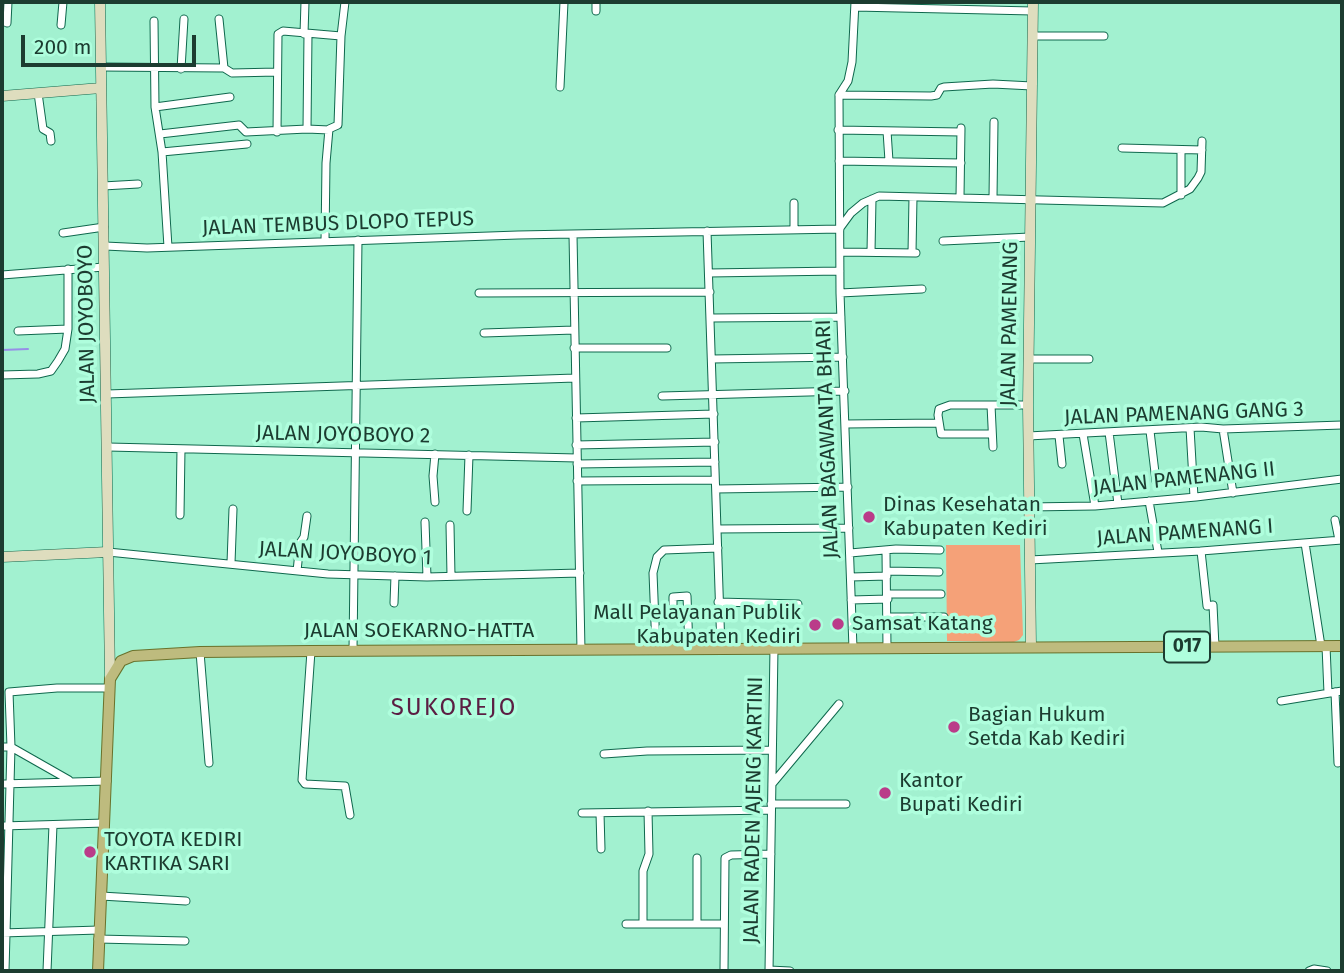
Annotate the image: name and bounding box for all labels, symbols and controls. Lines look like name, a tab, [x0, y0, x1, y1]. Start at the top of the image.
scale bar	[24, 21, 200, 65]
text: 200 m	[34, 34, 91, 60]
street label: JALAN TEMBUS DLOPO TEPUS	[202, 207, 474, 241]
street label: JALAN PAMENANG	[996, 241, 1024, 407]
street label: JALAN JOYOBOYO	[73, 244, 101, 404]
street label: JALAN BAGAWANTA BHARI	[811, 319, 845, 559]
street label: JALAN PAMENANG GANG 3	[1064, 397, 1304, 431]
street label: JALAN JOYOBOYO 2	[255, 421, 431, 449]
street label: JALAN PAMENANG II	[1092, 457, 1276, 501]
place label: Dinas Kesehatan Kabupaten Kediri	[883, 492, 1048, 542]
marker: Dinas Kesehatan Kabupaten Kediri	[861, 509, 877, 525]
street label: JALAN PAMENANG I	[1096, 514, 1274, 552]
street label: JALAN JOYOBOYO 1	[258, 537, 432, 571]
place label: Mall Pelayanan Publik Kabupaten Kediri	[593, 600, 801, 650]
place label: Samsat Katang	[852, 611, 993, 637]
marker: Samsat Katang	[830, 616, 846, 632]
marker: Mall Pelayanan Publik Kabupaten Kediri	[807, 617, 823, 633]
street label: JALAN SOEKARNO-HATTA	[304, 618, 534, 644]
road number: 017	[1164, 632, 1210, 662]
street label: JALAN RADEN AJENG KARTINI	[739, 676, 769, 944]
district label: SUKOREJO	[392, 694, 516, 722]
place label: Bagian Hukum Setda Kab Kediri	[968, 702, 1125, 752]
marker: Bagian Hukum Setda Kab Kediri	[946, 719, 962, 735]
place label: Kantor Bupati Kediri	[899, 768, 1023, 818]
marker: Kantor Bupati Kediri	[877, 785, 893, 801]
place label: TOYOTA KEDIRI KARTIKA SARI	[104, 827, 242, 877]
marker: TOYOTA KEDIRI KARTIKA SARI	[82, 844, 98, 860]

